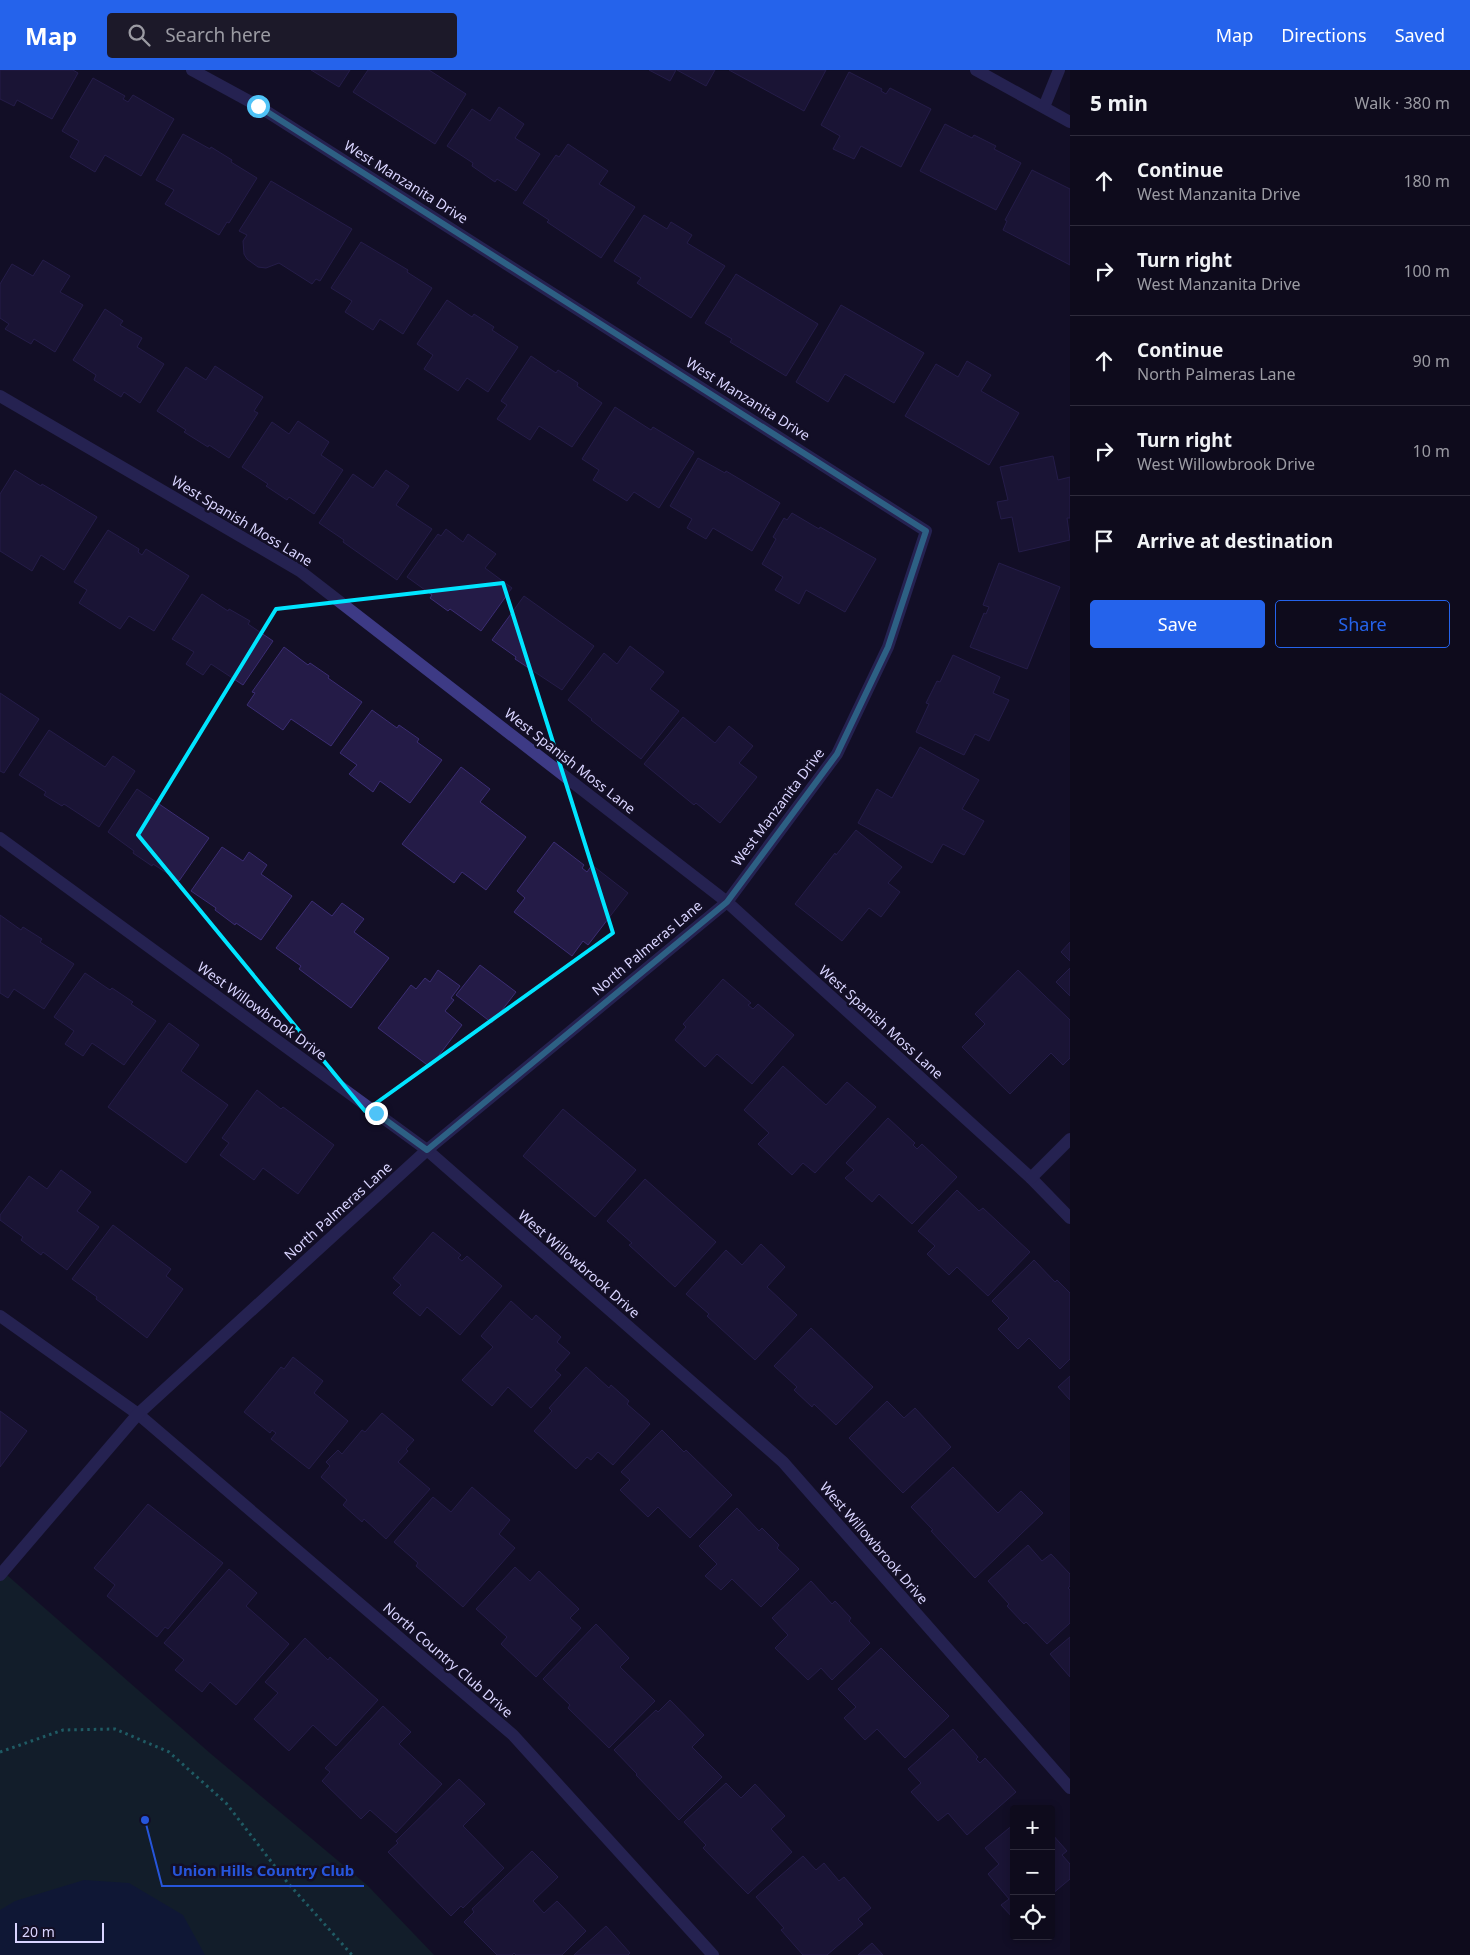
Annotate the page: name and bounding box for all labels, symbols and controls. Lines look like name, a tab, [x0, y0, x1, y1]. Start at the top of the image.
search box	[107, 13, 457, 58]
text: Map	[25, 19, 77, 52]
icon: search	[125, 21, 153, 49]
text: Search here	[165, 22, 271, 48]
text: Map	[1216, 23, 1253, 47]
text: Directions	[1281, 23, 1367, 47]
text: Saved	[1395, 23, 1445, 47]
text: 5 min	[1090, 89, 1148, 117]
text: Walk · 380 m	[1355, 92, 1450, 114]
route start	[247, 95, 270, 118]
street label: West Manzanita Drive	[341, 136, 472, 228]
text: Continue	[1137, 157, 1223, 183]
icon: ahead	[1090, 167, 1118, 195]
text: 180 m	[1403, 170, 1450, 192]
text: West Manzanita Drive	[1137, 183, 1301, 205]
text: Turn right	[1137, 247, 1232, 273]
icon: right	[1090, 257, 1118, 285]
text: 100 m	[1403, 260, 1450, 282]
text: West Manzanita Drive	[1137, 273, 1301, 295]
text: Continue	[1137, 337, 1223, 363]
icon: ahead	[1090, 347, 1118, 375]
text: 90 m	[1413, 350, 1450, 372]
street label: West Manzanita Drive	[683, 353, 814, 445]
text: North Palmeras Lane	[1137, 363, 1295, 385]
text: Turn right	[1137, 427, 1232, 453]
icon: right	[1090, 437, 1118, 465]
text: 10 m	[1413, 440, 1450, 462]
text: West Willowbrook Drive	[1137, 453, 1315, 475]
street label: West Spanish Moss Lane	[168, 471, 316, 570]
icon: arrive	[1090, 527, 1118, 555]
text: Arrive at destination	[1137, 528, 1333, 554]
button: Save	[1090, 600, 1265, 648]
button: Share	[1275, 600, 1450, 648]
street label: West Spanish Moss Lane	[501, 703, 640, 818]
street label: West Manzanita Drive	[727, 744, 828, 870]
street label: North Palmeras Lane	[587, 896, 706, 999]
street label: West Willowbrook Drive	[194, 957, 331, 1064]
street label: West Spanish Moss Lane	[815, 961, 948, 1083]
route end	[365, 1102, 388, 1125]
street label: North Palmeras Lane	[280, 1157, 396, 1264]
street label: West Willowbrook Drive	[514, 1205, 644, 1322]
street label: West Willowbrook Drive	[816, 1478, 933, 1608]
street label: North Country Club Drive	[379, 1598, 517, 1721]
map controls	[1010, 1805, 1055, 1940]
button: +	[1010, 1805, 1055, 1850]
button: −	[1010, 1850, 1055, 1895]
callout: Union Hills Country Club	[162, 1856, 364, 1886]
text: Union Hills Country Club	[172, 1860, 354, 1880]
button: locate	[1010, 1895, 1055, 1940]
scale bar	[15, 1920, 104, 1943]
text: 20 m	[22, 1922, 55, 1941]

